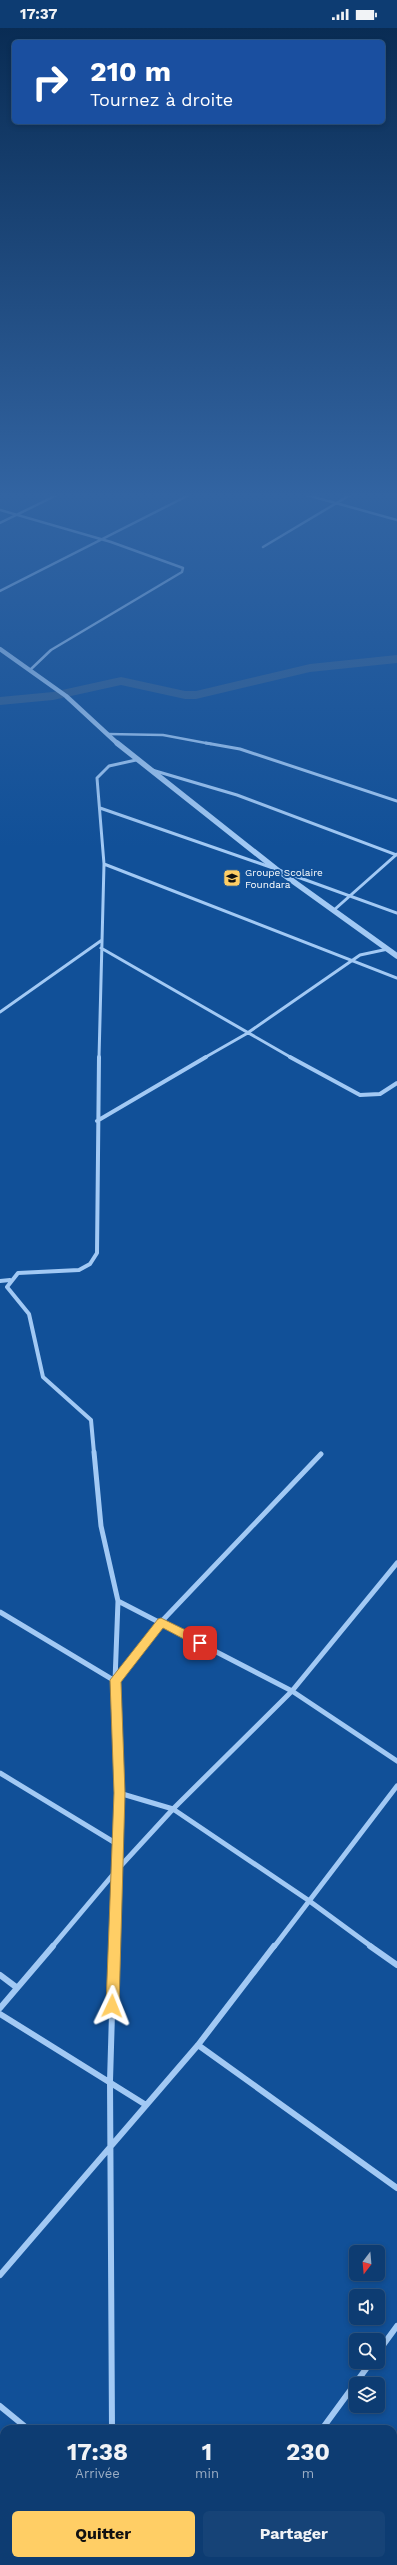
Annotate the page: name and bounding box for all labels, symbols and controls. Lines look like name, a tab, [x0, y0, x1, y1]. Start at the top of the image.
text: 17:37	[20, 5, 57, 23]
text: 210 m	[90, 55, 171, 88]
icon: right	[24, 56, 76, 108]
text: Tournez à droite	[90, 89, 233, 110]
place label: Groupe Scolaire Foundara	[245, 867, 323, 890]
school or university icon: Groupe Scolaire Foundara	[222, 868, 242, 888]
pin	[183, 1626, 217, 1660]
icon: arrive	[189, 1632, 211, 1654]
position arrow	[91, 1985, 133, 2027]
north arrow	[349, 2245, 385, 2281]
map controls	[349, 2245, 385, 2413]
button: sound	[349, 2289, 385, 2325]
button: search	[349, 2333, 385, 2369]
button: layers	[349, 2377, 385, 2413]
text: 17:38	[67, 2438, 128, 2466]
text: 1	[202, 2438, 212, 2466]
text: 230	[286, 2438, 330, 2466]
text: Arrivée	[75, 2466, 120, 2481]
text: min	[195, 2466, 219, 2481]
text: m	[302, 2466, 314, 2481]
button: Quitter	[12, 2511, 195, 2557]
button: Partager	[203, 2511, 385, 2557]

